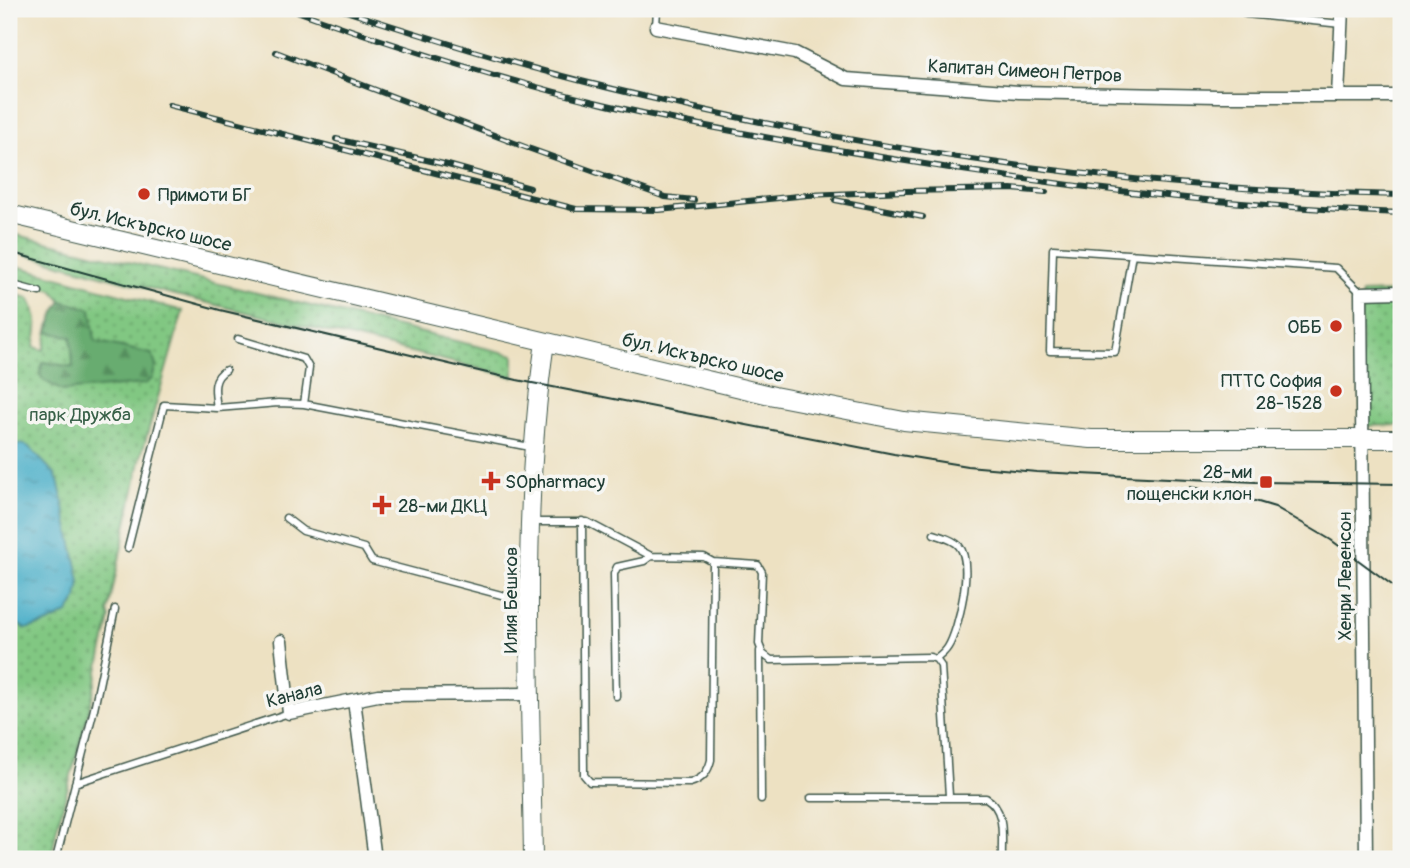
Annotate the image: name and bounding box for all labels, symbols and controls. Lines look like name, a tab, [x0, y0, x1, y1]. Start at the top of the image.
street label: Капитан Симеон Петров	[927, 54, 1123, 88]
place label: Примоти БГ	[158, 183, 252, 207]
marker: Примоти БГ	[136, 186, 152, 202]
street label: бул. Искърско шосе	[68, 197, 235, 257]
place label: ОББ	[1287, 315, 1322, 339]
marker: ОББ	[1328, 318, 1344, 334]
street label: бул. Искърско шосе	[620, 328, 787, 388]
place label: ПТТС София 28-1528	[1221, 369, 1322, 415]
marker: ПТТС София 28-1528	[1328, 383, 1344, 399]
park label: парк Дружба	[29, 403, 131, 427]
place label: 28-ми пощенски клон	[1126, 460, 1253, 506]
place label: SOpharmacy	[505, 470, 605, 494]
marker: SOpharmacy	[483, 473, 499, 489]
marker: 28-ми пощенски клон	[1258, 474, 1274, 490]
place label: 28-ми ДКЦ	[398, 494, 487, 518]
marker: 28-ми ДКЦ	[372, 495, 392, 515]
street label: Хенри Левенсон	[1333, 512, 1357, 640]
street label: Илия Бешков	[499, 547, 523, 653]
street label: Канала	[264, 676, 325, 713]

